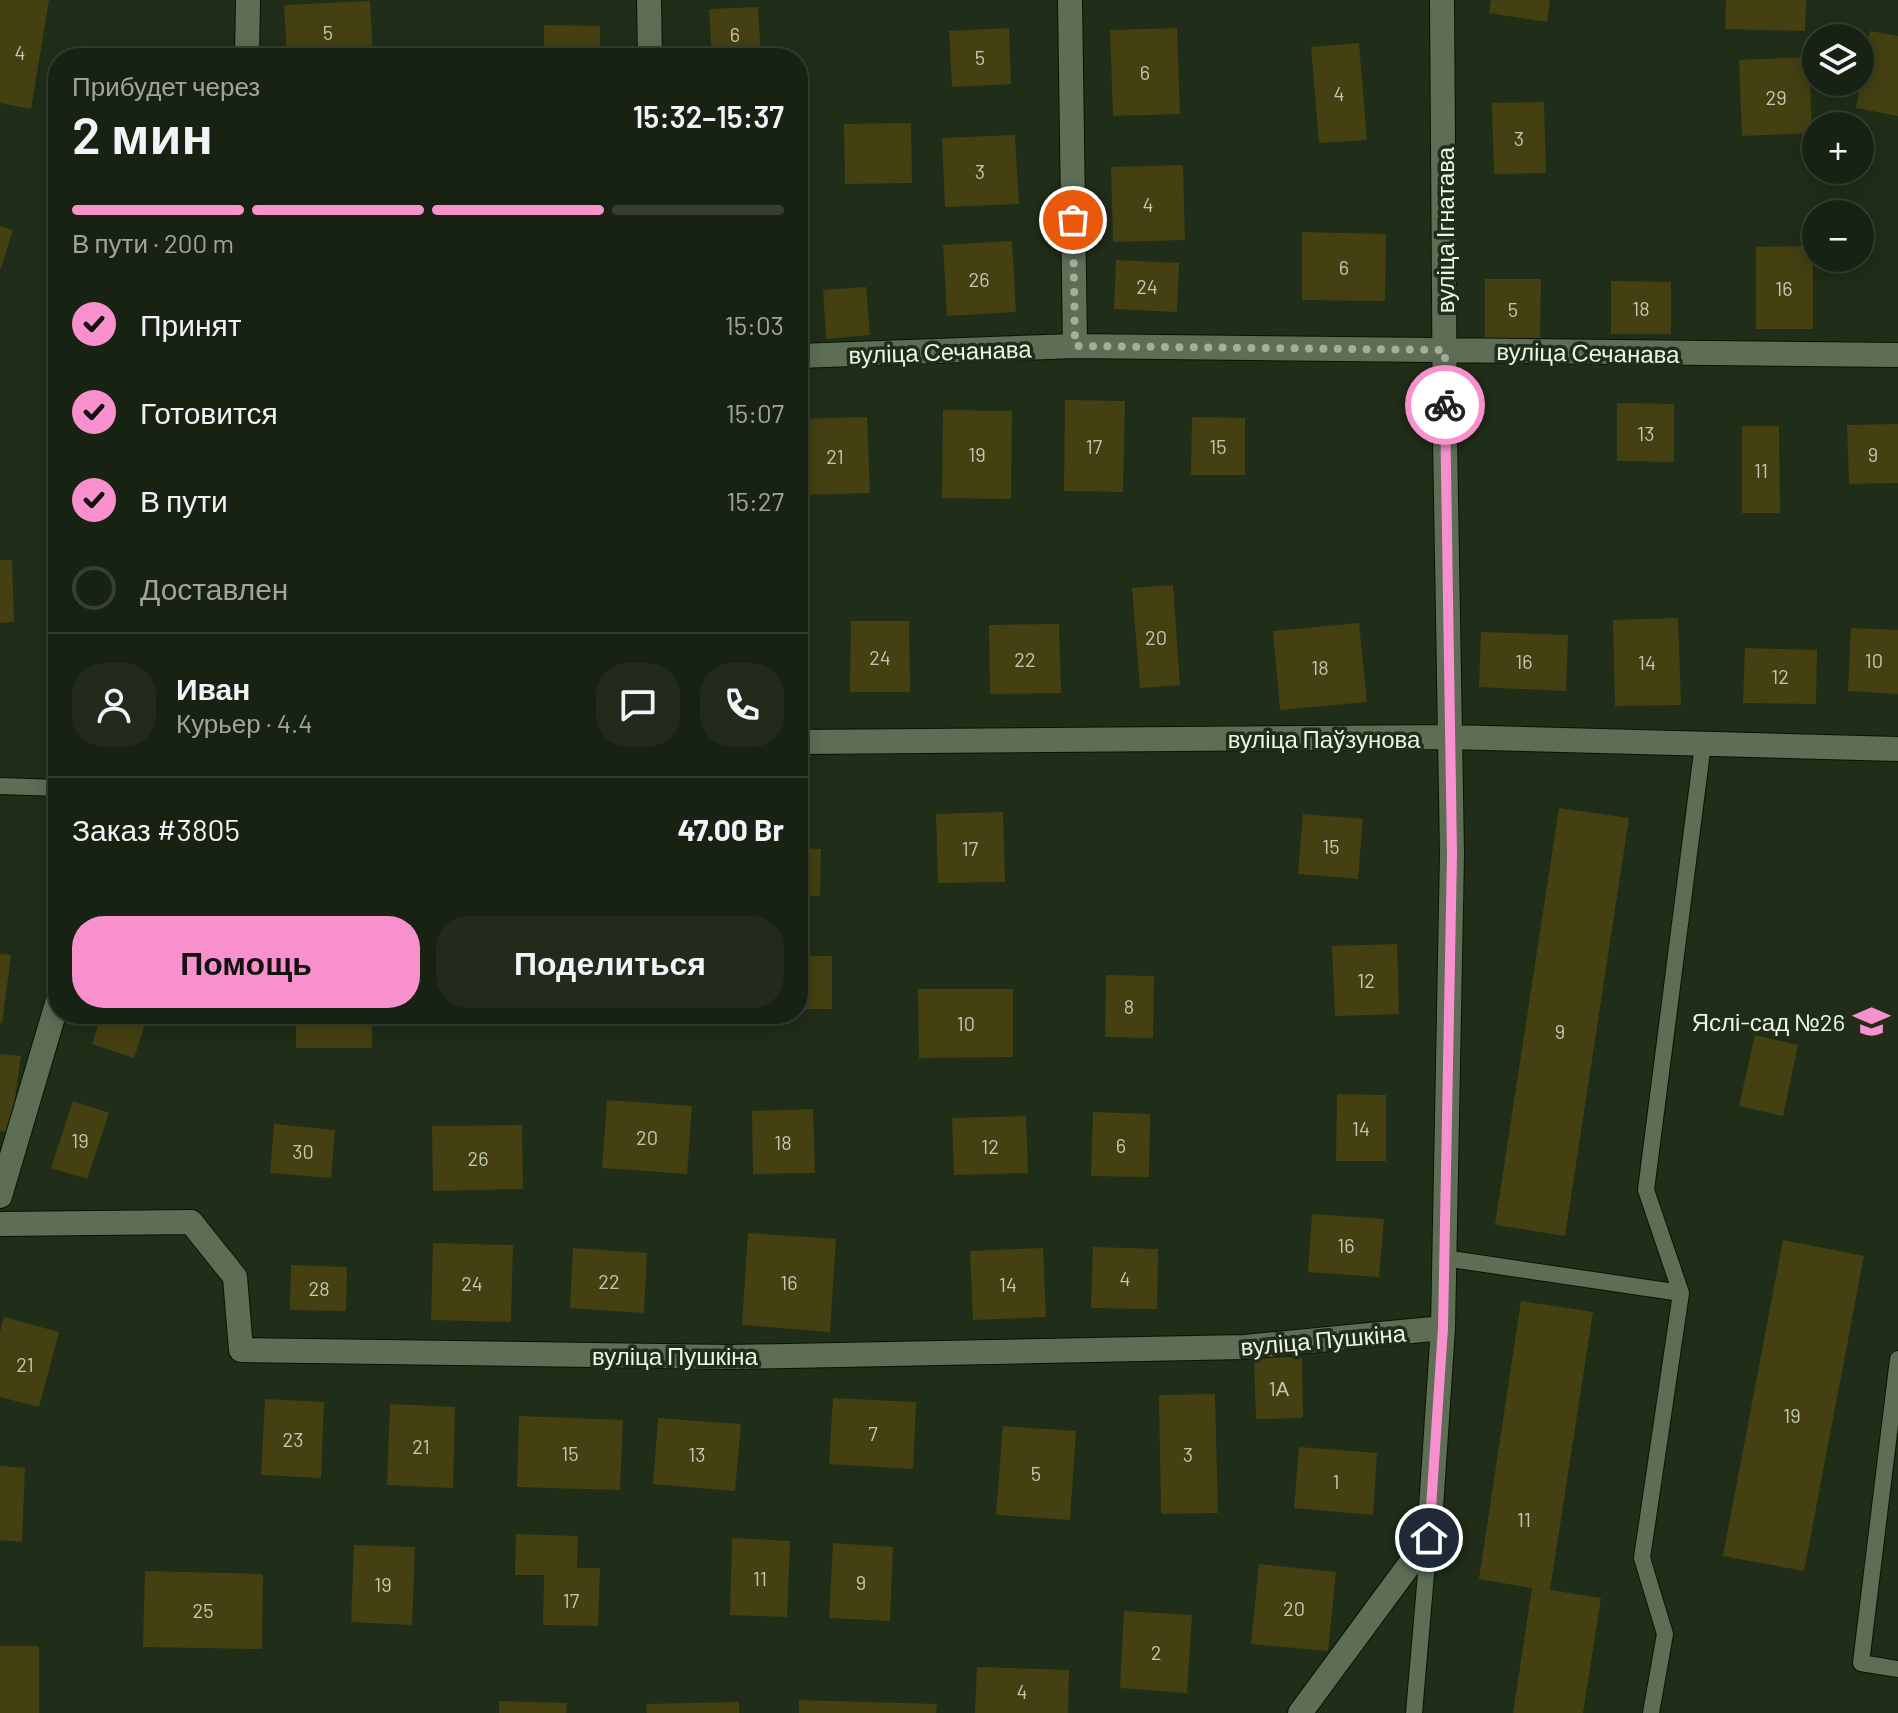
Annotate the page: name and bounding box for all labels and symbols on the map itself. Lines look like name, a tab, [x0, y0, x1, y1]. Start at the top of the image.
house number: 5	[323, 20, 333, 44]
house number: 6	[730, 22, 740, 46]
house number: 4	[14, 40, 26, 64]
house number: 5	[975, 45, 985, 69]
house number: 6	[1140, 60, 1150, 84]
house number: 4	[1333, 81, 1345, 105]
house number: 29	[1765, 85, 1787, 109]
house number: 3	[1514, 126, 1524, 150]
street label: вуліца Ігнатава	[1430, 146, 1459, 313]
house number: 3	[975, 159, 985, 183]
pin	[1039, 186, 1107, 254]
house number: 4	[1142, 192, 1154, 216]
house number: 6	[1339, 255, 1349, 279]
house number: 26	[968, 267, 990, 291]
house number: 24	[1136, 274, 1158, 298]
house number: 16	[1775, 276, 1793, 300]
house number: 18	[1632, 296, 1650, 320]
house number: 5	[1508, 297, 1518, 321]
street label: вуліца Сечанава	[848, 333, 1033, 369]
street label: вуліца Сечанава	[1496, 336, 1680, 368]
courier	[1405, 365, 1485, 445]
house number: 13	[1637, 421, 1655, 445]
house number: 17	[1086, 434, 1103, 458]
house number: 15	[1209, 434, 1227, 458]
house number: 19	[968, 442, 986, 466]
house number: 9	[1868, 442, 1878, 466]
house number: 21	[826, 444, 844, 468]
house number: 11	[1754, 458, 1768, 482]
house number: 20	[1145, 625, 1167, 649]
house number: 24	[869, 645, 891, 669]
house number: 22	[1014, 647, 1036, 671]
house number: 10	[1865, 648, 1883, 672]
house number: 16	[1515, 649, 1533, 673]
house number: 14	[1638, 650, 1656, 674]
house number: 18	[1311, 655, 1329, 679]
house number: 12	[1771, 664, 1789, 688]
street label: вуліца Паўзунова	[1228, 724, 1421, 753]
house number: 15	[1322, 834, 1340, 858]
house number: 17	[962, 836, 979, 860]
house number: 12	[1357, 968, 1375, 992]
house number: 8	[1124, 994, 1134, 1018]
school or university icon: Яслі-сад №26	[1852, 1002, 1890, 1040]
place label: Яслі-сад №26	[1692, 1007, 1845, 1036]
house number: 10	[957, 1011, 975, 1035]
house number: 9	[1555, 1019, 1565, 1043]
house number: 14	[1352, 1116, 1370, 1140]
house number: 20	[636, 1125, 658, 1149]
house number: 19	[71, 1128, 89, 1152]
house number: 18	[774, 1130, 792, 1154]
house number: 6	[1116, 1133, 1126, 1157]
house number: 12	[981, 1134, 999, 1158]
house number: 30	[292, 1139, 314, 1163]
house number: 26	[467, 1146, 489, 1170]
house number: 16	[1337, 1233, 1355, 1257]
house number: 4	[1119, 1266, 1131, 1290]
house number: 22	[598, 1269, 620, 1293]
house number: 16	[780, 1270, 798, 1294]
house number: 24	[461, 1271, 483, 1295]
house number: 14	[999, 1272, 1017, 1296]
house number: 28	[308, 1276, 330, 1300]
street label: вуліца Пушкіна	[1239, 1317, 1408, 1361]
street label: вуліца Пушкіна	[592, 1341, 759, 1370]
house number: 21	[16, 1352, 34, 1376]
house number: 1А	[1269, 1376, 1290, 1400]
house number: 19	[1783, 1403, 1801, 1427]
house number: 7	[868, 1421, 878, 1445]
house number: 23	[283, 1427, 303, 1451]
house number: 21	[412, 1434, 430, 1458]
house number: 15	[561, 1441, 579, 1465]
house number: 13	[688, 1442, 706, 1466]
house number: 3	[1183, 1442, 1193, 1466]
house number: 5	[1031, 1461, 1041, 1485]
house number: 1	[1333, 1469, 1340, 1493]
pin	[1395, 1504, 1463, 1572]
house number: 11	[1517, 1507, 1531, 1531]
house number: 11	[753, 1566, 767, 1590]
house number: 9	[856, 1570, 866, 1594]
house number: 19	[374, 1572, 392, 1596]
house number: 17	[563, 1588, 580, 1612]
house number: 20	[1283, 1596, 1305, 1620]
house number: 25	[193, 1598, 214, 1622]
house number: 2	[1151, 1640, 1161, 1664]
house number: 4	[1016, 1679, 1028, 1703]

